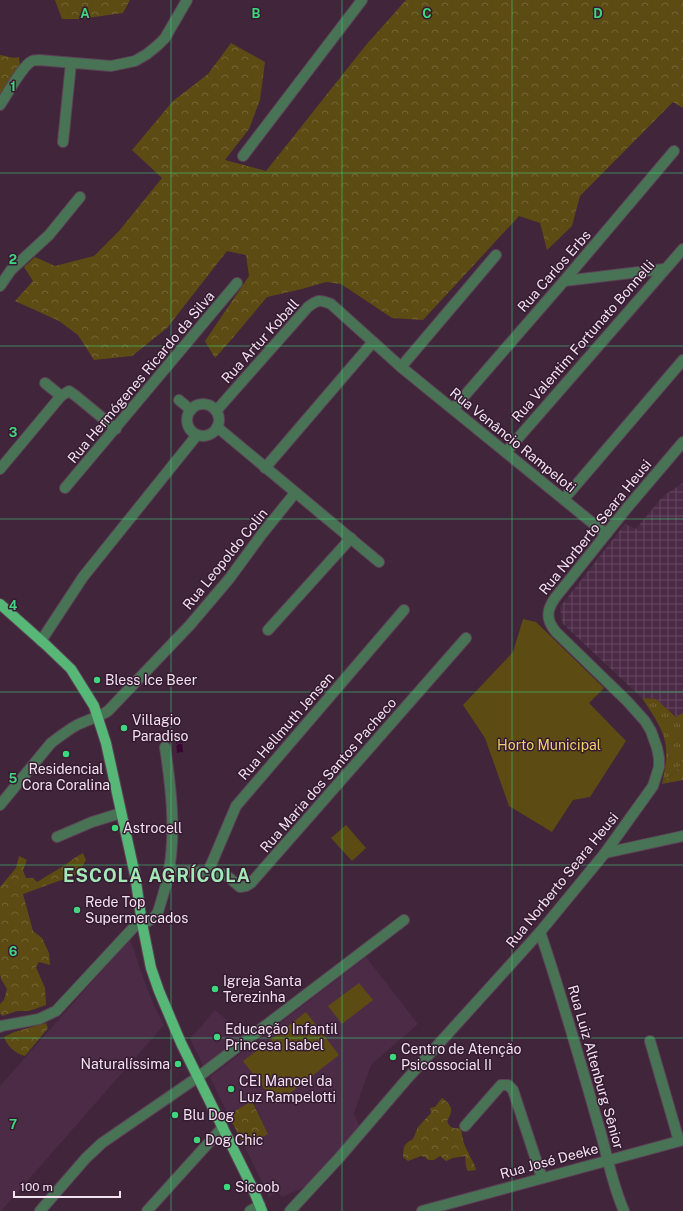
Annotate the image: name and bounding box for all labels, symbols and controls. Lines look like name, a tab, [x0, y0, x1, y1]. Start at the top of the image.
text: A	[80, 6, 90, 21]
text: B	[252, 6, 261, 21]
text: C	[422, 6, 432, 21]
text: D	[593, 6, 603, 21]
text: 1	[10, 79, 16, 94]
street label: Rua Carlos Erbs	[514, 227, 594, 315]
text: 2	[9, 252, 17, 267]
street label: Rua Valentim Fortunato Bonnelli	[508, 257, 658, 425]
street label: Rua Hermógenes Ricardo da Silva	[64, 288, 218, 466]
street label: Rua Artur Koball	[218, 296, 302, 386]
street label: Rua Venâncio Rampeloti	[447, 384, 579, 496]
text: 3	[9, 425, 18, 440]
street label: Rua Norberto Seara Heusi	[536, 456, 654, 598]
street label: Rua Leopoldo Colin	[179, 505, 271, 613]
text: 4	[9, 598, 18, 613]
street label: Rua Hellmuth Jensen	[235, 669, 337, 783]
place label: Bless Ice Beer	[105, 672, 197, 688]
marker: Bless Ice Beer	[92, 675, 102, 685]
street label: Rua Maria dos Santos Pacheco	[257, 695, 399, 855]
place label: Villagio Paradiso	[132, 712, 188, 744]
marker: Villagio Paradiso	[119, 723, 129, 733]
park label: Horto Municipal	[497, 737, 601, 753]
marker: Residencial Cora Coralina	[61, 749, 71, 759]
place label: Residencial Cora Coralina	[22, 761, 110, 793]
text: 5	[9, 771, 18, 786]
street label: Rua Norberto Seara Heusi	[503, 809, 621, 951]
place label: Astrocell	[123, 820, 182, 836]
marker: Astrocell	[110, 823, 120, 833]
district label: ESCOLA AGRÍCOLA	[63, 864, 251, 886]
place label: Rede Top Supermercados	[85, 894, 188, 926]
marker: Rede Top Supermercados	[72, 905, 82, 915]
text: 6	[9, 944, 18, 959]
place label: Igreja Santa Terezinha	[223, 973, 302, 1005]
street label: Rua Luiz Altenburg Sênior	[565, 983, 627, 1151]
marker: Igreja Santa Terezinha	[210, 984, 220, 994]
place label: Educação Infantil Princesa Isabel	[225, 1021, 338, 1053]
marker: Educação Infantil Princesa Isabel	[212, 1032, 222, 1042]
place label: Centro de Atenção Psicossocial II	[401, 1041, 521, 1073]
marker: Centro de Atenção Psicossocial II	[388, 1052, 398, 1062]
place label: Naturalíssima	[80, 1056, 170, 1072]
marker: Naturalíssima	[173, 1059, 183, 1069]
place label: CEI Manoel da Luz Rampelotti	[239, 1073, 336, 1105]
marker: CEI Manoel da Luz Rampelotti	[226, 1084, 236, 1094]
place label: Blu Dog	[183, 1107, 235, 1123]
marker: Blu Dog	[170, 1110, 180, 1120]
text: 7	[9, 1117, 17, 1132]
place label: Dog Chic	[205, 1132, 263, 1148]
marker: Dog Chic	[192, 1135, 202, 1145]
street label: Rua José Deeke	[498, 1140, 600, 1182]
scale bar	[14, 1173, 120, 1199]
place label: Sicoob	[235, 1179, 280, 1195]
text: 100 m	[20, 1180, 53, 1194]
marker: Sicoob	[222, 1182, 232, 1192]

